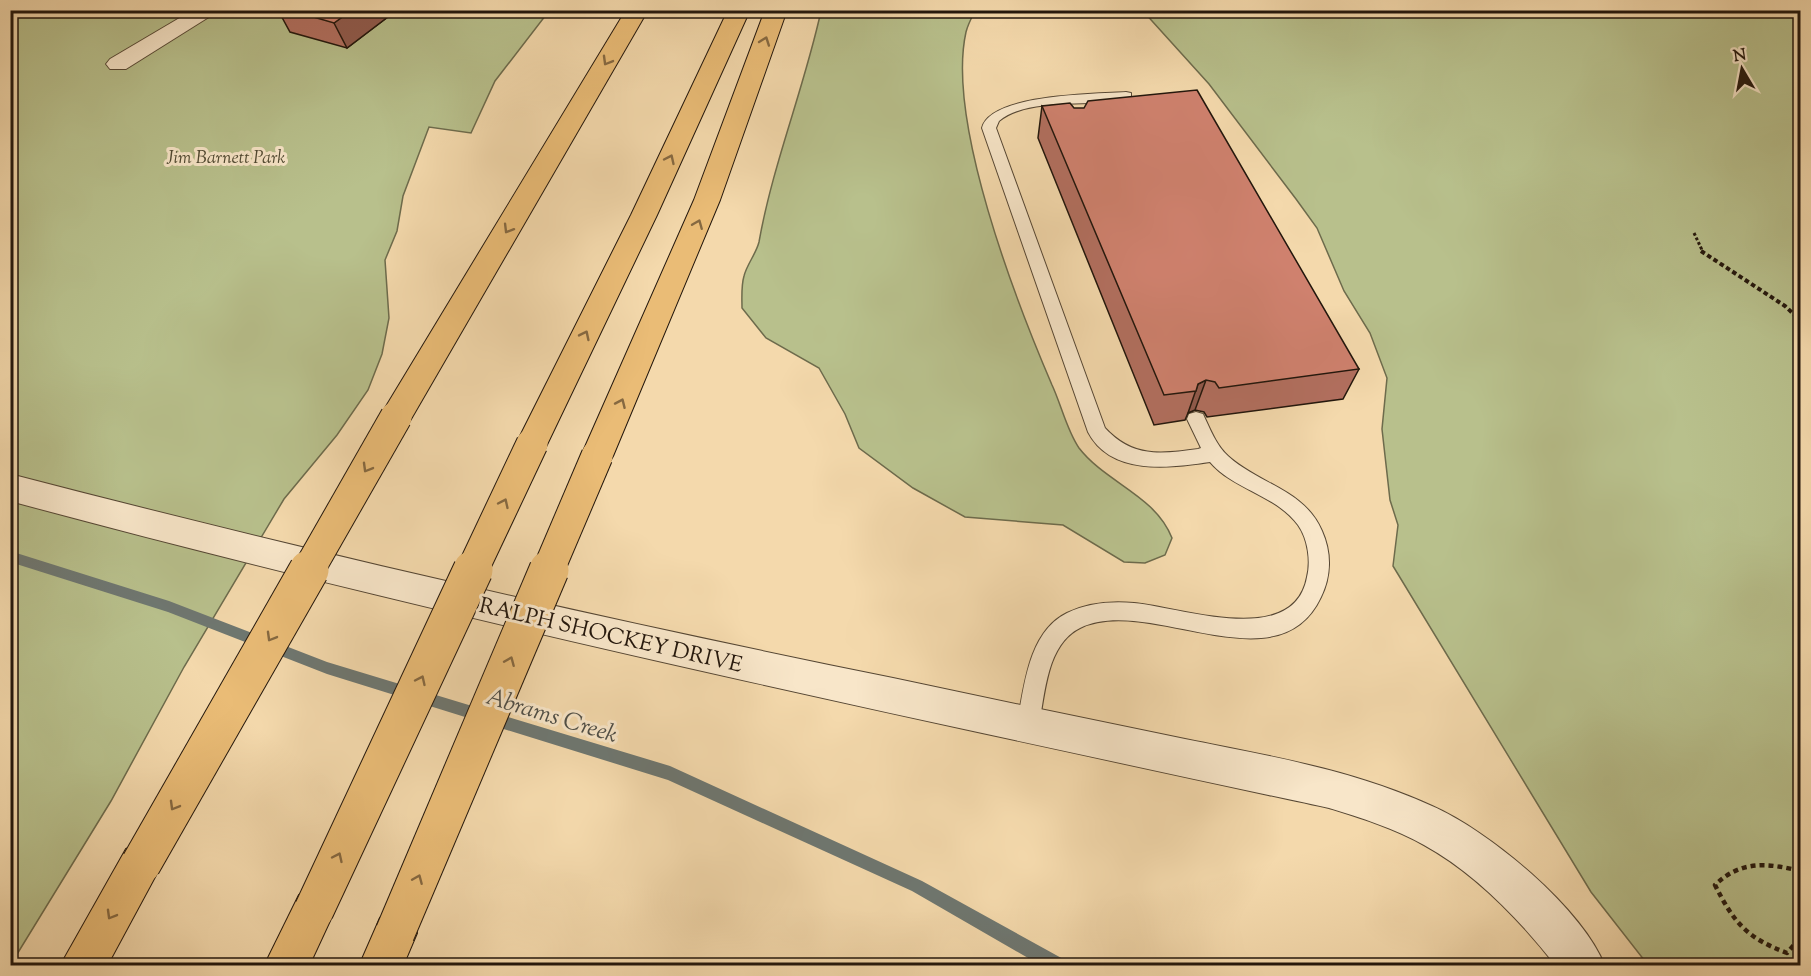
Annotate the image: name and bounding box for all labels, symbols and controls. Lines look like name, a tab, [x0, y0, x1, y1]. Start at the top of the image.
one-way arrow	[758, 36, 771, 47]
north arrow	[1712, 39, 1772, 99]
text: N	[1732, 44, 1748, 69]
one-way arrow	[603, 55, 615, 65]
park label: Jim Barnett Park	[166, 146, 285, 172]
one-way arrow	[663, 155, 675, 166]
one-way arrow	[691, 219, 703, 230]
one-way arrow	[504, 223, 515, 233]
one-way arrow	[578, 330, 590, 341]
one-way arrow	[614, 398, 626, 409]
one-way arrow	[363, 462, 375, 472]
one-way arrow	[497, 499, 509, 510]
street label: RALPH SHOCKEY DRIVE	[475, 591, 745, 683]
one-way arrow	[266, 631, 278, 641]
one-way arrow	[503, 656, 515, 667]
one-way arrow	[414, 676, 426, 687]
water label: Abrams Creek	[481, 681, 622, 753]
one-way arrow	[170, 800, 181, 811]
one-way arrow	[331, 852, 343, 863]
one-way arrow	[411, 874, 423, 885]
one-way arrow	[107, 908, 119, 919]

